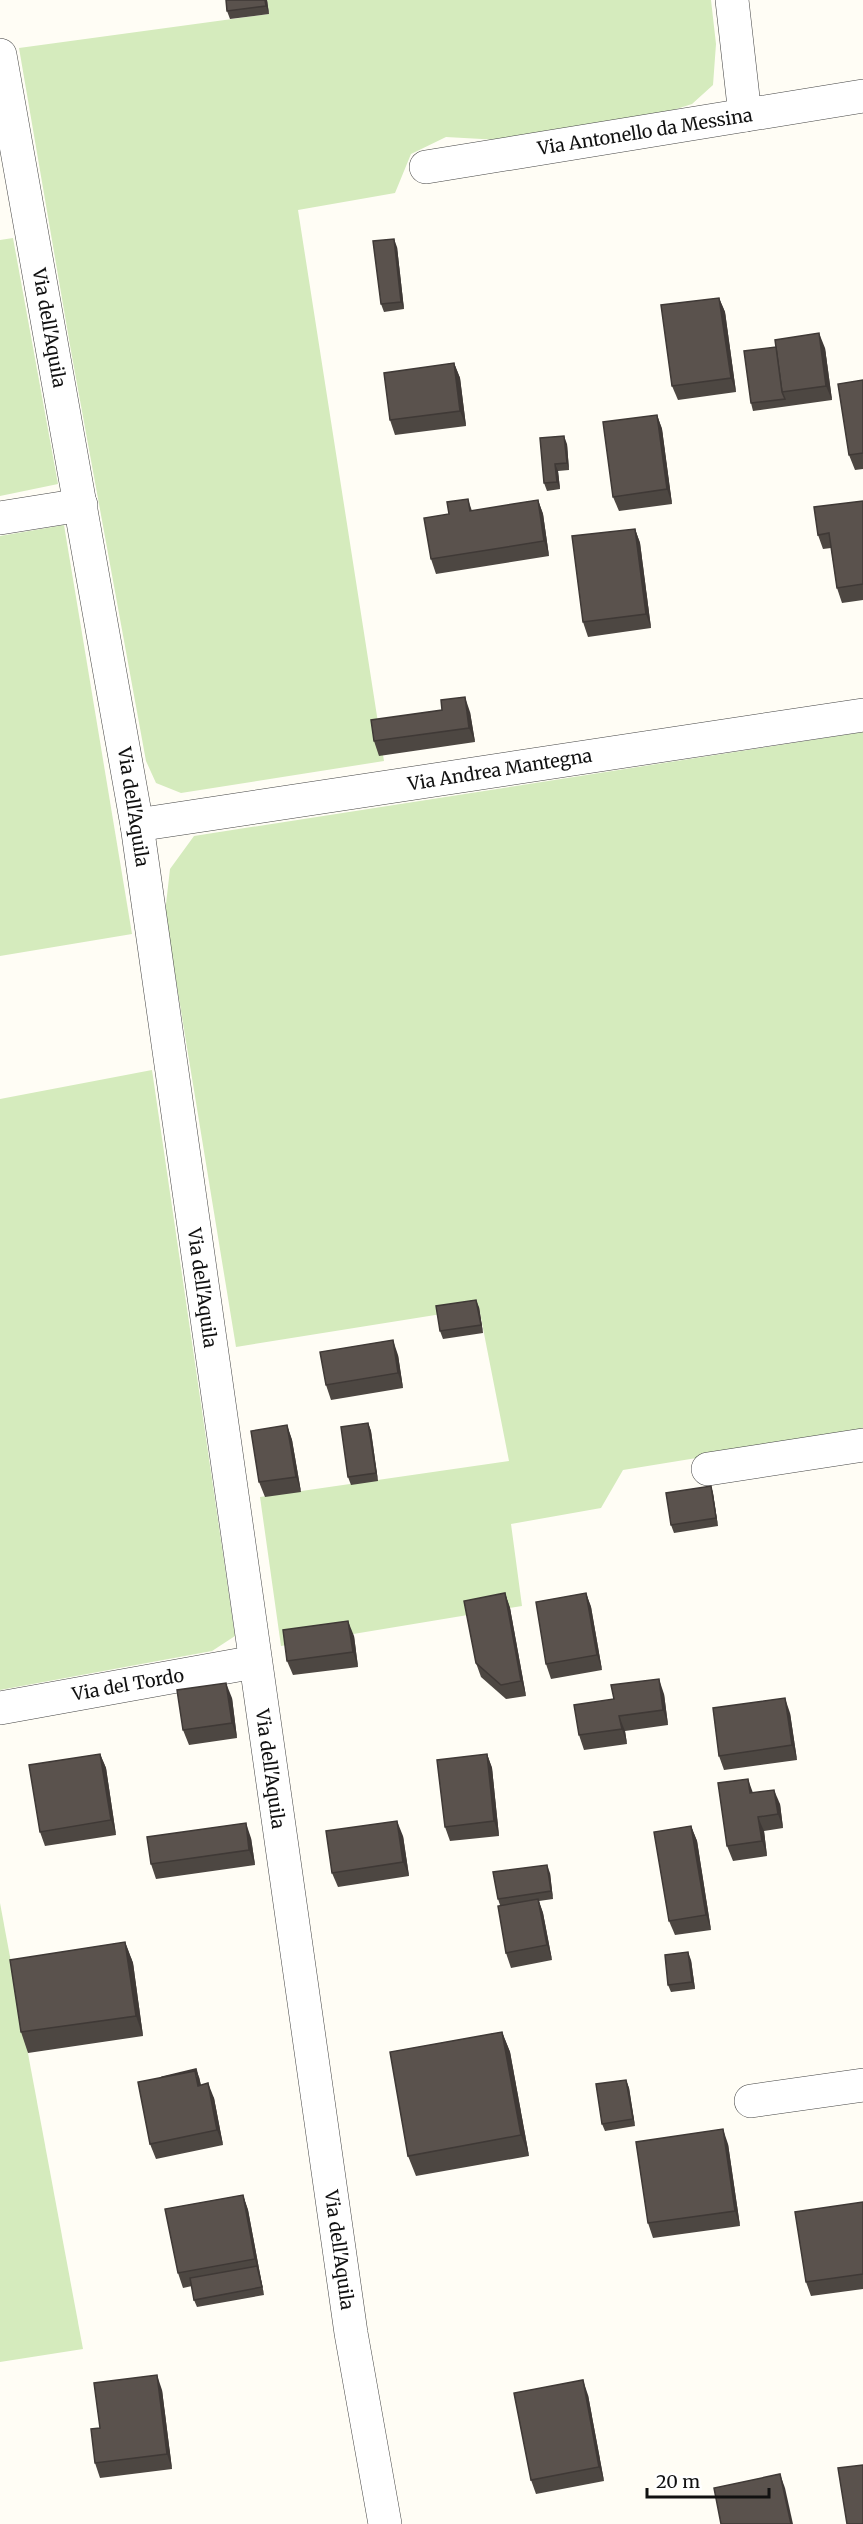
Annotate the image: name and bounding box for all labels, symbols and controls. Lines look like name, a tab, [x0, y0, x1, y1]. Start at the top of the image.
street label: Via Antonello da Messina	[535, 103, 754, 160]
street label: Via dell'Aquila	[28, 265, 71, 390]
street label: Via Andrea Mantegna	[405, 744, 594, 796]
street label: Via dell'Aquila	[113, 745, 154, 869]
street label: Via dell'Aquila	[183, 1226, 222, 1350]
street label: Via del Tordo	[69, 1663, 186, 1706]
street label: Via dell'Aquila	[251, 1707, 290, 1831]
street label: Via dell'Aquila	[320, 2188, 359, 2312]
scale bar	[647, 2461, 768, 2499]
text: 20 m	[656, 2470, 700, 2493]

